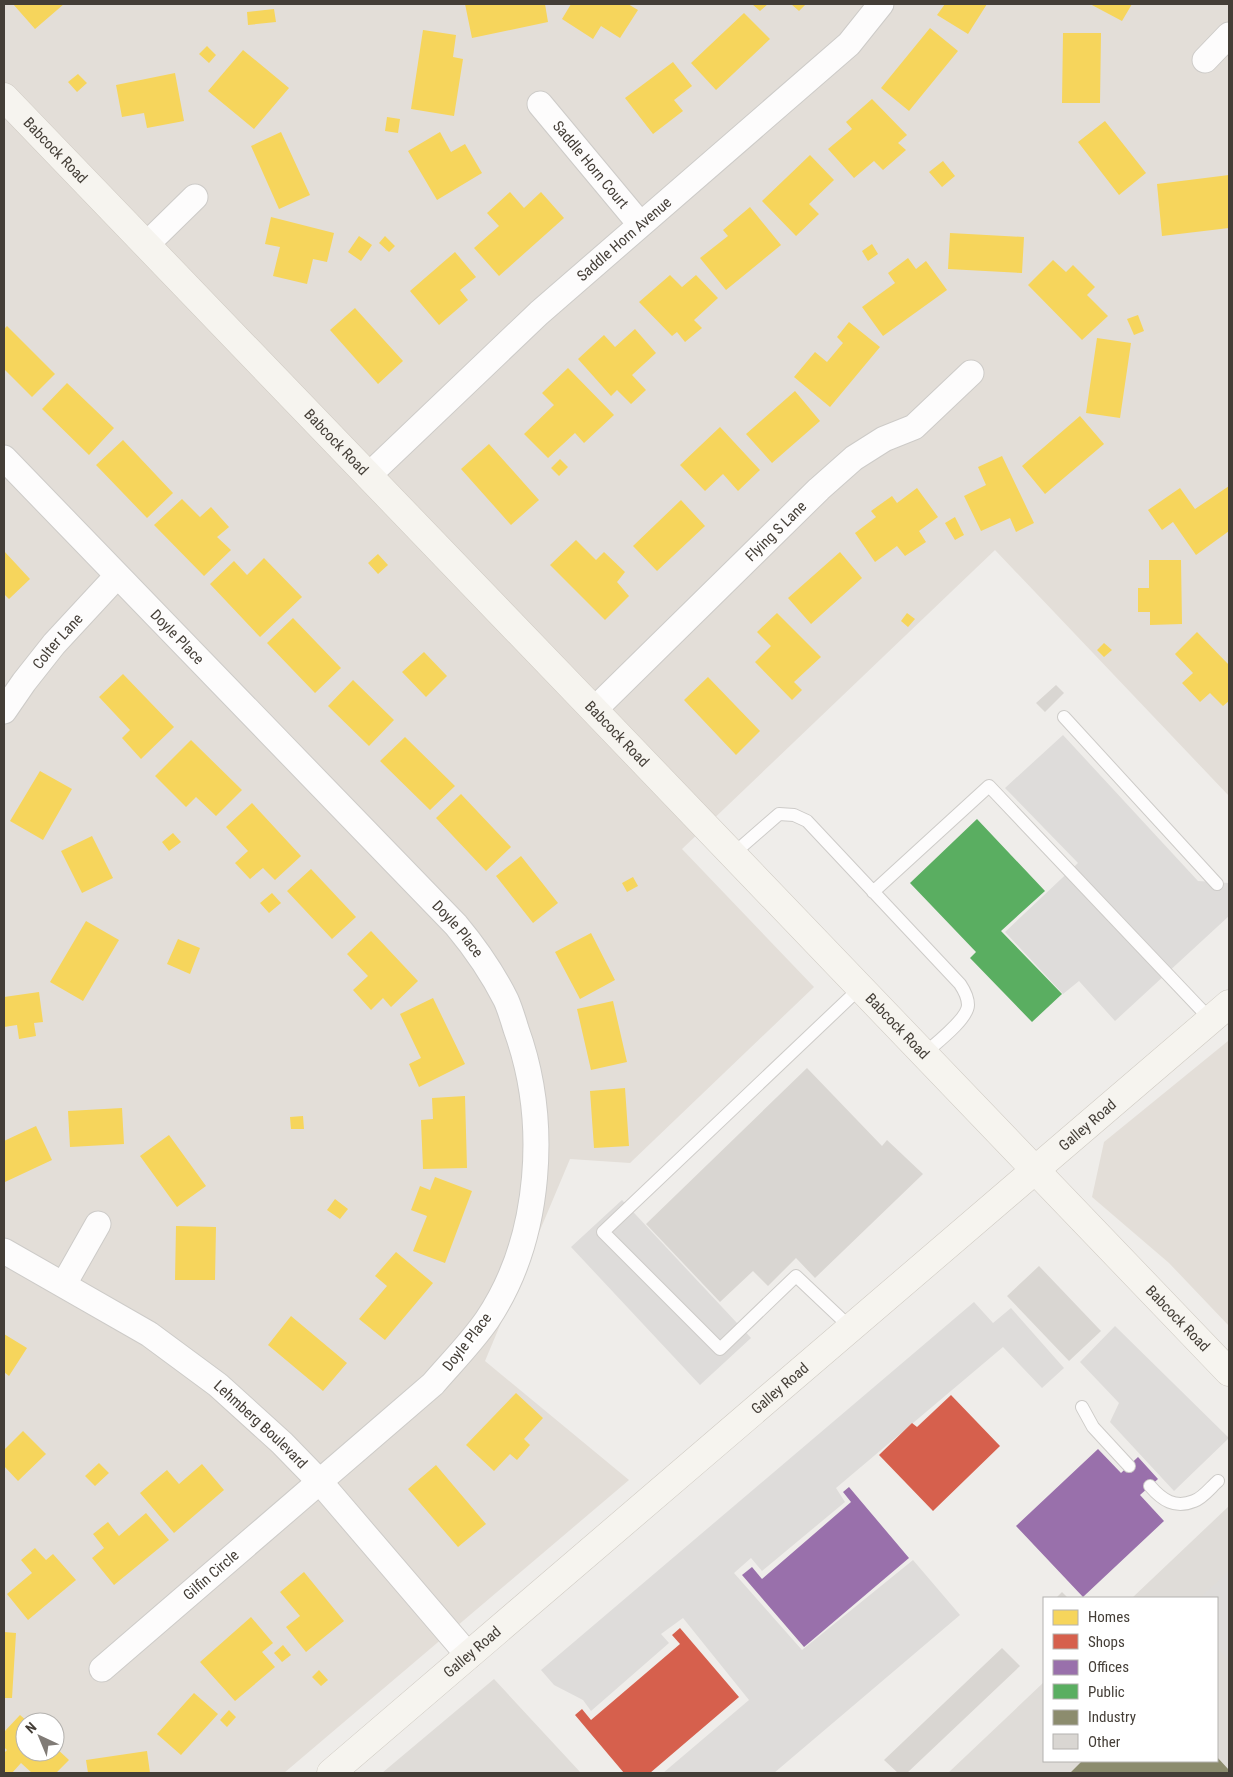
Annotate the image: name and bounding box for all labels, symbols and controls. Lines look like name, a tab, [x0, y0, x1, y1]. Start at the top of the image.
street label: Babcock Road	[20, 114, 91, 187]
street label: Saddle Horn Court	[549, 117, 632, 212]
street label: Saddle Horn Avenue	[573, 193, 675, 285]
street label: Babcock Road	[300, 405, 372, 479]
street label: Flying S Lane	[742, 497, 810, 565]
street label: Doyle Place	[147, 606, 208, 668]
street label: Colter Lane	[29, 610, 87, 673]
street label: Babcock Road	[581, 697, 653, 771]
street label: Doyle Place	[428, 897, 487, 961]
street label: Babcock Road	[862, 989, 933, 1063]
street label: Galley Road	[1055, 1096, 1120, 1155]
street label: Babcock Road	[1142, 1282, 1213, 1355]
street label: Doyle Place	[439, 1309, 495, 1375]
street label: Galley Road	[748, 1359, 812, 1418]
street label: Lehmberg Boulevard	[210, 1377, 311, 1472]
street label: Gilfin Circle	[180, 1546, 242, 1604]
legend	[1043, 1597, 1218, 1762]
text: Homes	[1088, 1608, 1130, 1626]
street label: Galley Road	[440, 1622, 505, 1682]
text: Shops	[1088, 1633, 1125, 1651]
text: Offices	[1088, 1658, 1129, 1676]
text: Public	[1088, 1683, 1125, 1701]
text: Industry	[1088, 1708, 1136, 1726]
north arrow	[15, 1712, 65, 1762]
text: N	[22, 1719, 40, 1736]
text: Other	[1088, 1733, 1121, 1751]

